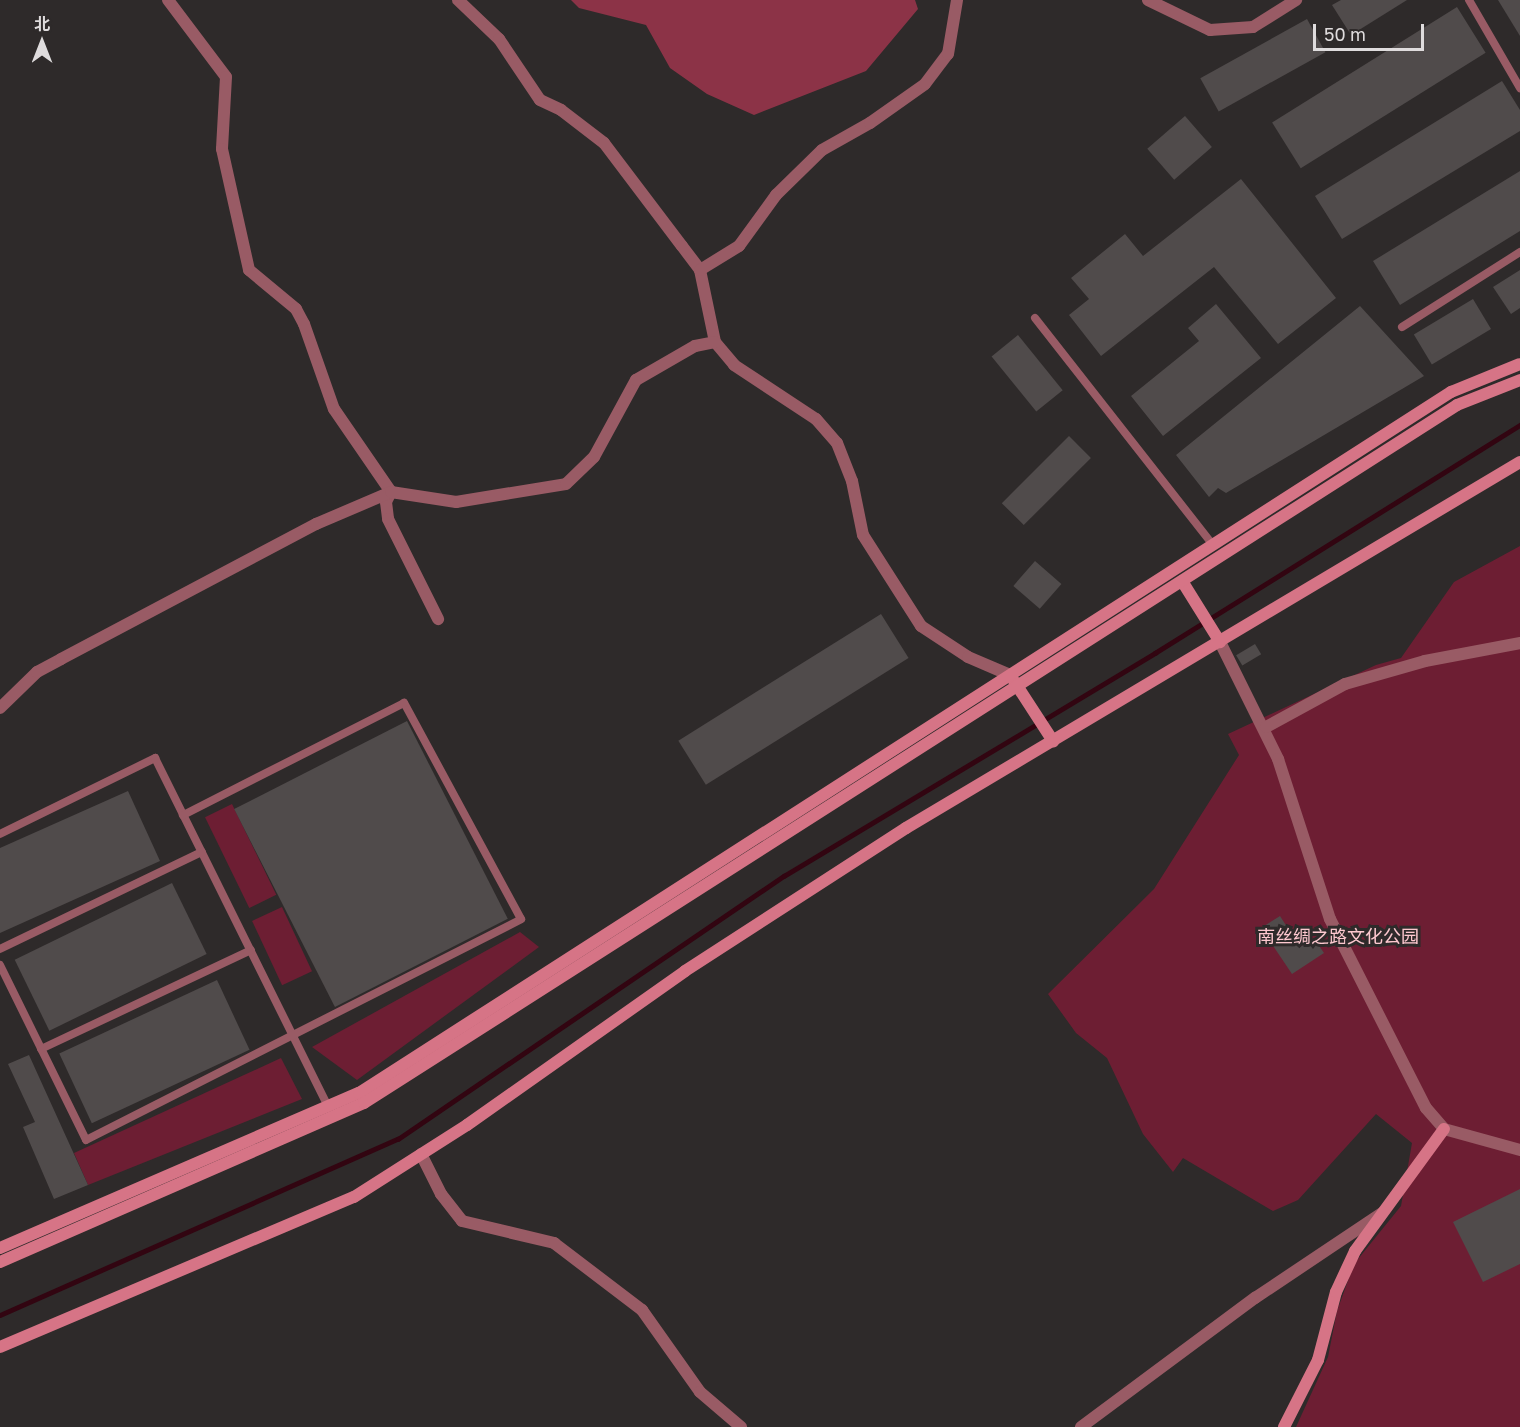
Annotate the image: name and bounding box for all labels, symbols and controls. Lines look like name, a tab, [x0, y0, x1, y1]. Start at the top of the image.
north arrow	[12, 12, 72, 72]
scale bar	[1316, 12, 1427, 50]
text: 北	[34, 14, 50, 34]
text: 50 m	[1324, 23, 1366, 45]
park label: 南丝绸之路文化公园	[1257, 925, 1419, 947]

